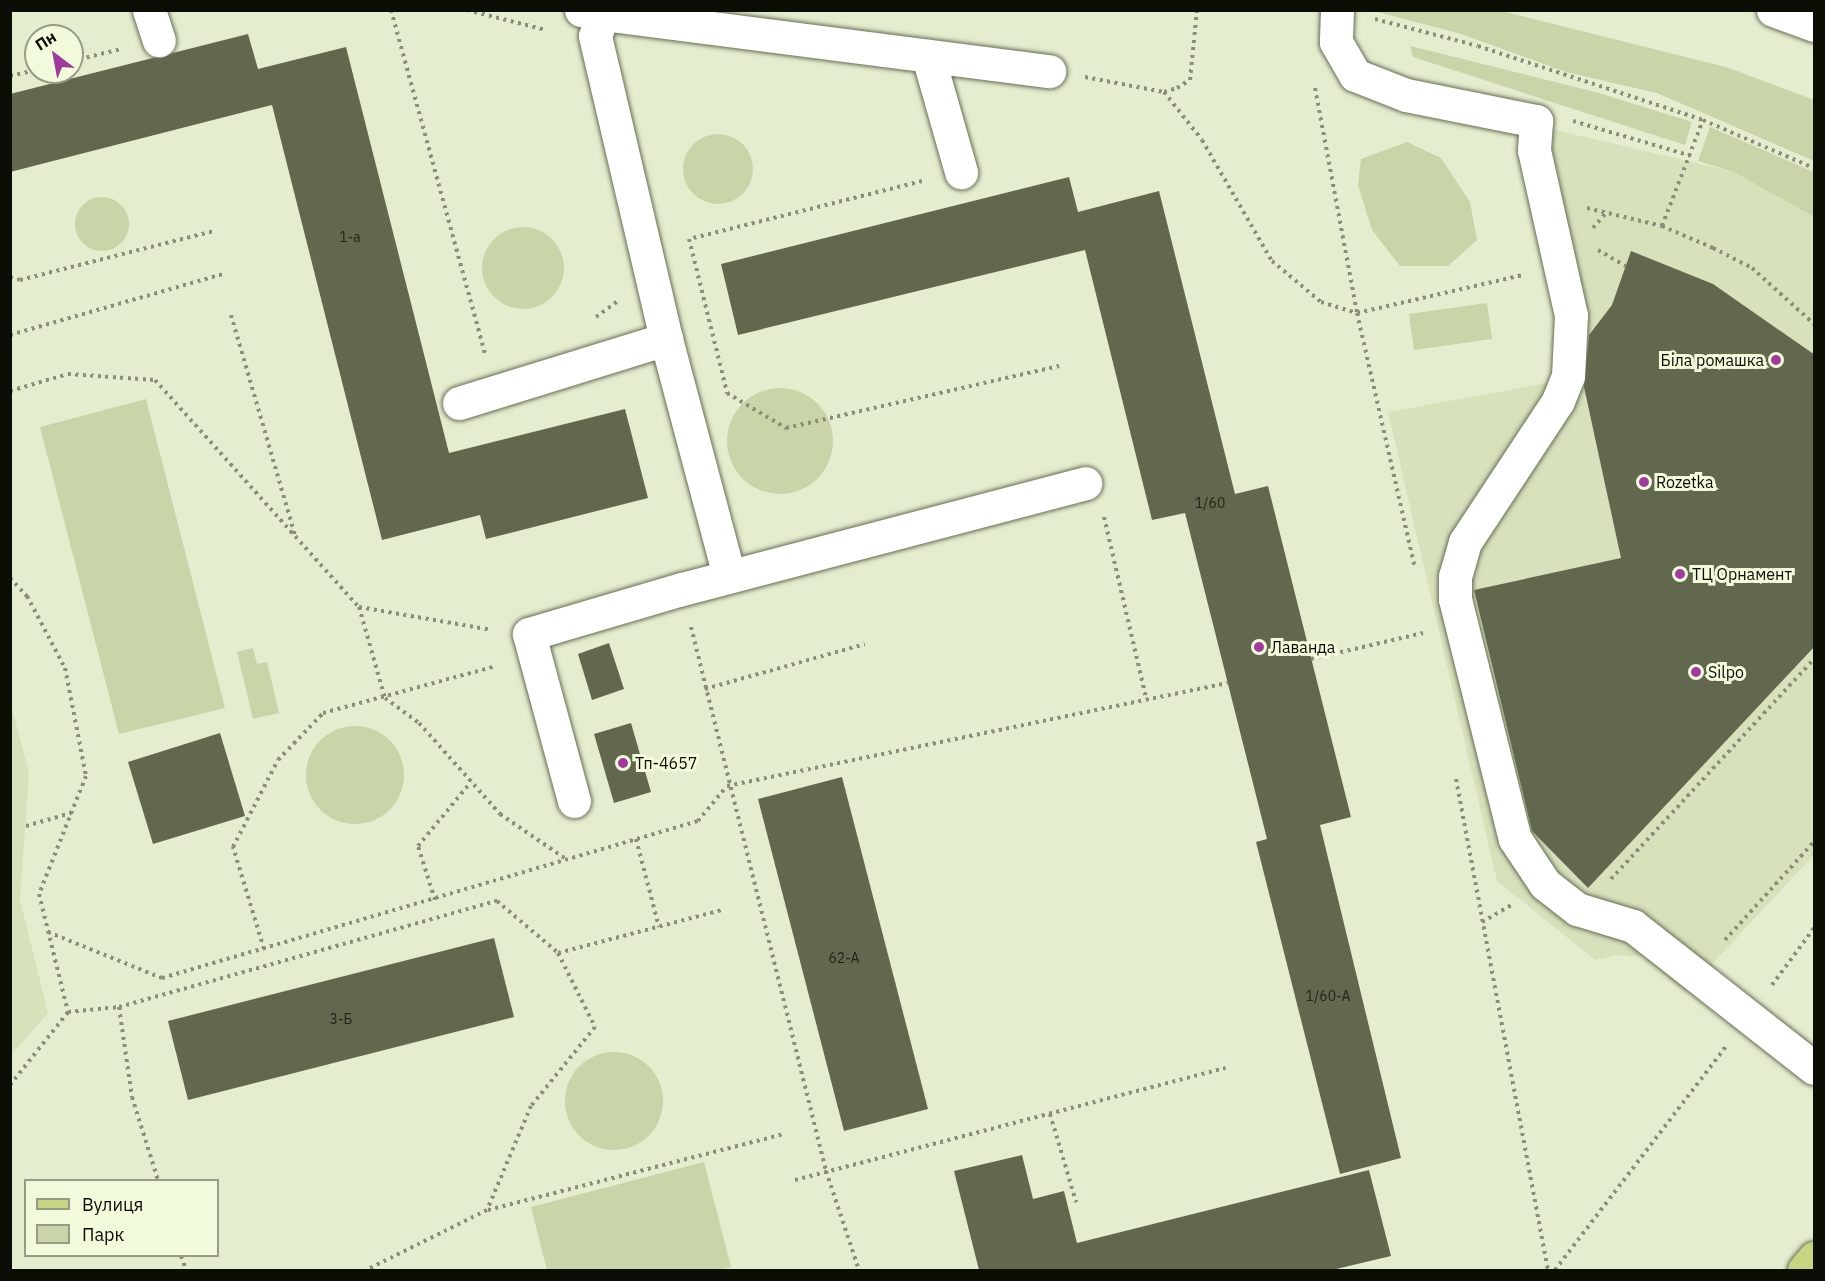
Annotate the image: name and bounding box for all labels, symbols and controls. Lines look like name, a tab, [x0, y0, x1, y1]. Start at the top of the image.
north arrow	[24, 24, 84, 84]
text: Пн	[31, 26, 60, 55]
house number: 1-а	[339, 229, 361, 245]
place label: Біла ромашка	[1661, 350, 1764, 370]
marker: Біла ромашка	[1769, 353, 1783, 367]
place label: Rozetka	[1656, 472, 1713, 492]
marker: Rozetka	[1637, 475, 1651, 489]
house number: 1/60	[1195, 495, 1225, 511]
place label: ТЦ Орнамент	[1692, 564, 1792, 584]
marker: ТЦ Орнамент	[1673, 567, 1687, 581]
place label: Лаванда	[1271, 637, 1335, 657]
marker: Лаванда	[1252, 640, 1266, 654]
place label: Silpo	[1708, 662, 1744, 682]
marker: Silpo	[1689, 665, 1703, 679]
place label: Тп-4657	[635, 753, 697, 773]
marker: Тп-4657	[616, 756, 630, 770]
house number: 62-А	[828, 950, 860, 966]
house number: 1/60-А	[1306, 988, 1350, 1004]
house number: 3-Б	[330, 1011, 352, 1027]
legend	[24, 1179, 219, 1257]
text: Вулиця	[82, 1193, 143, 1216]
text: Парк	[82, 1223, 124, 1246]

